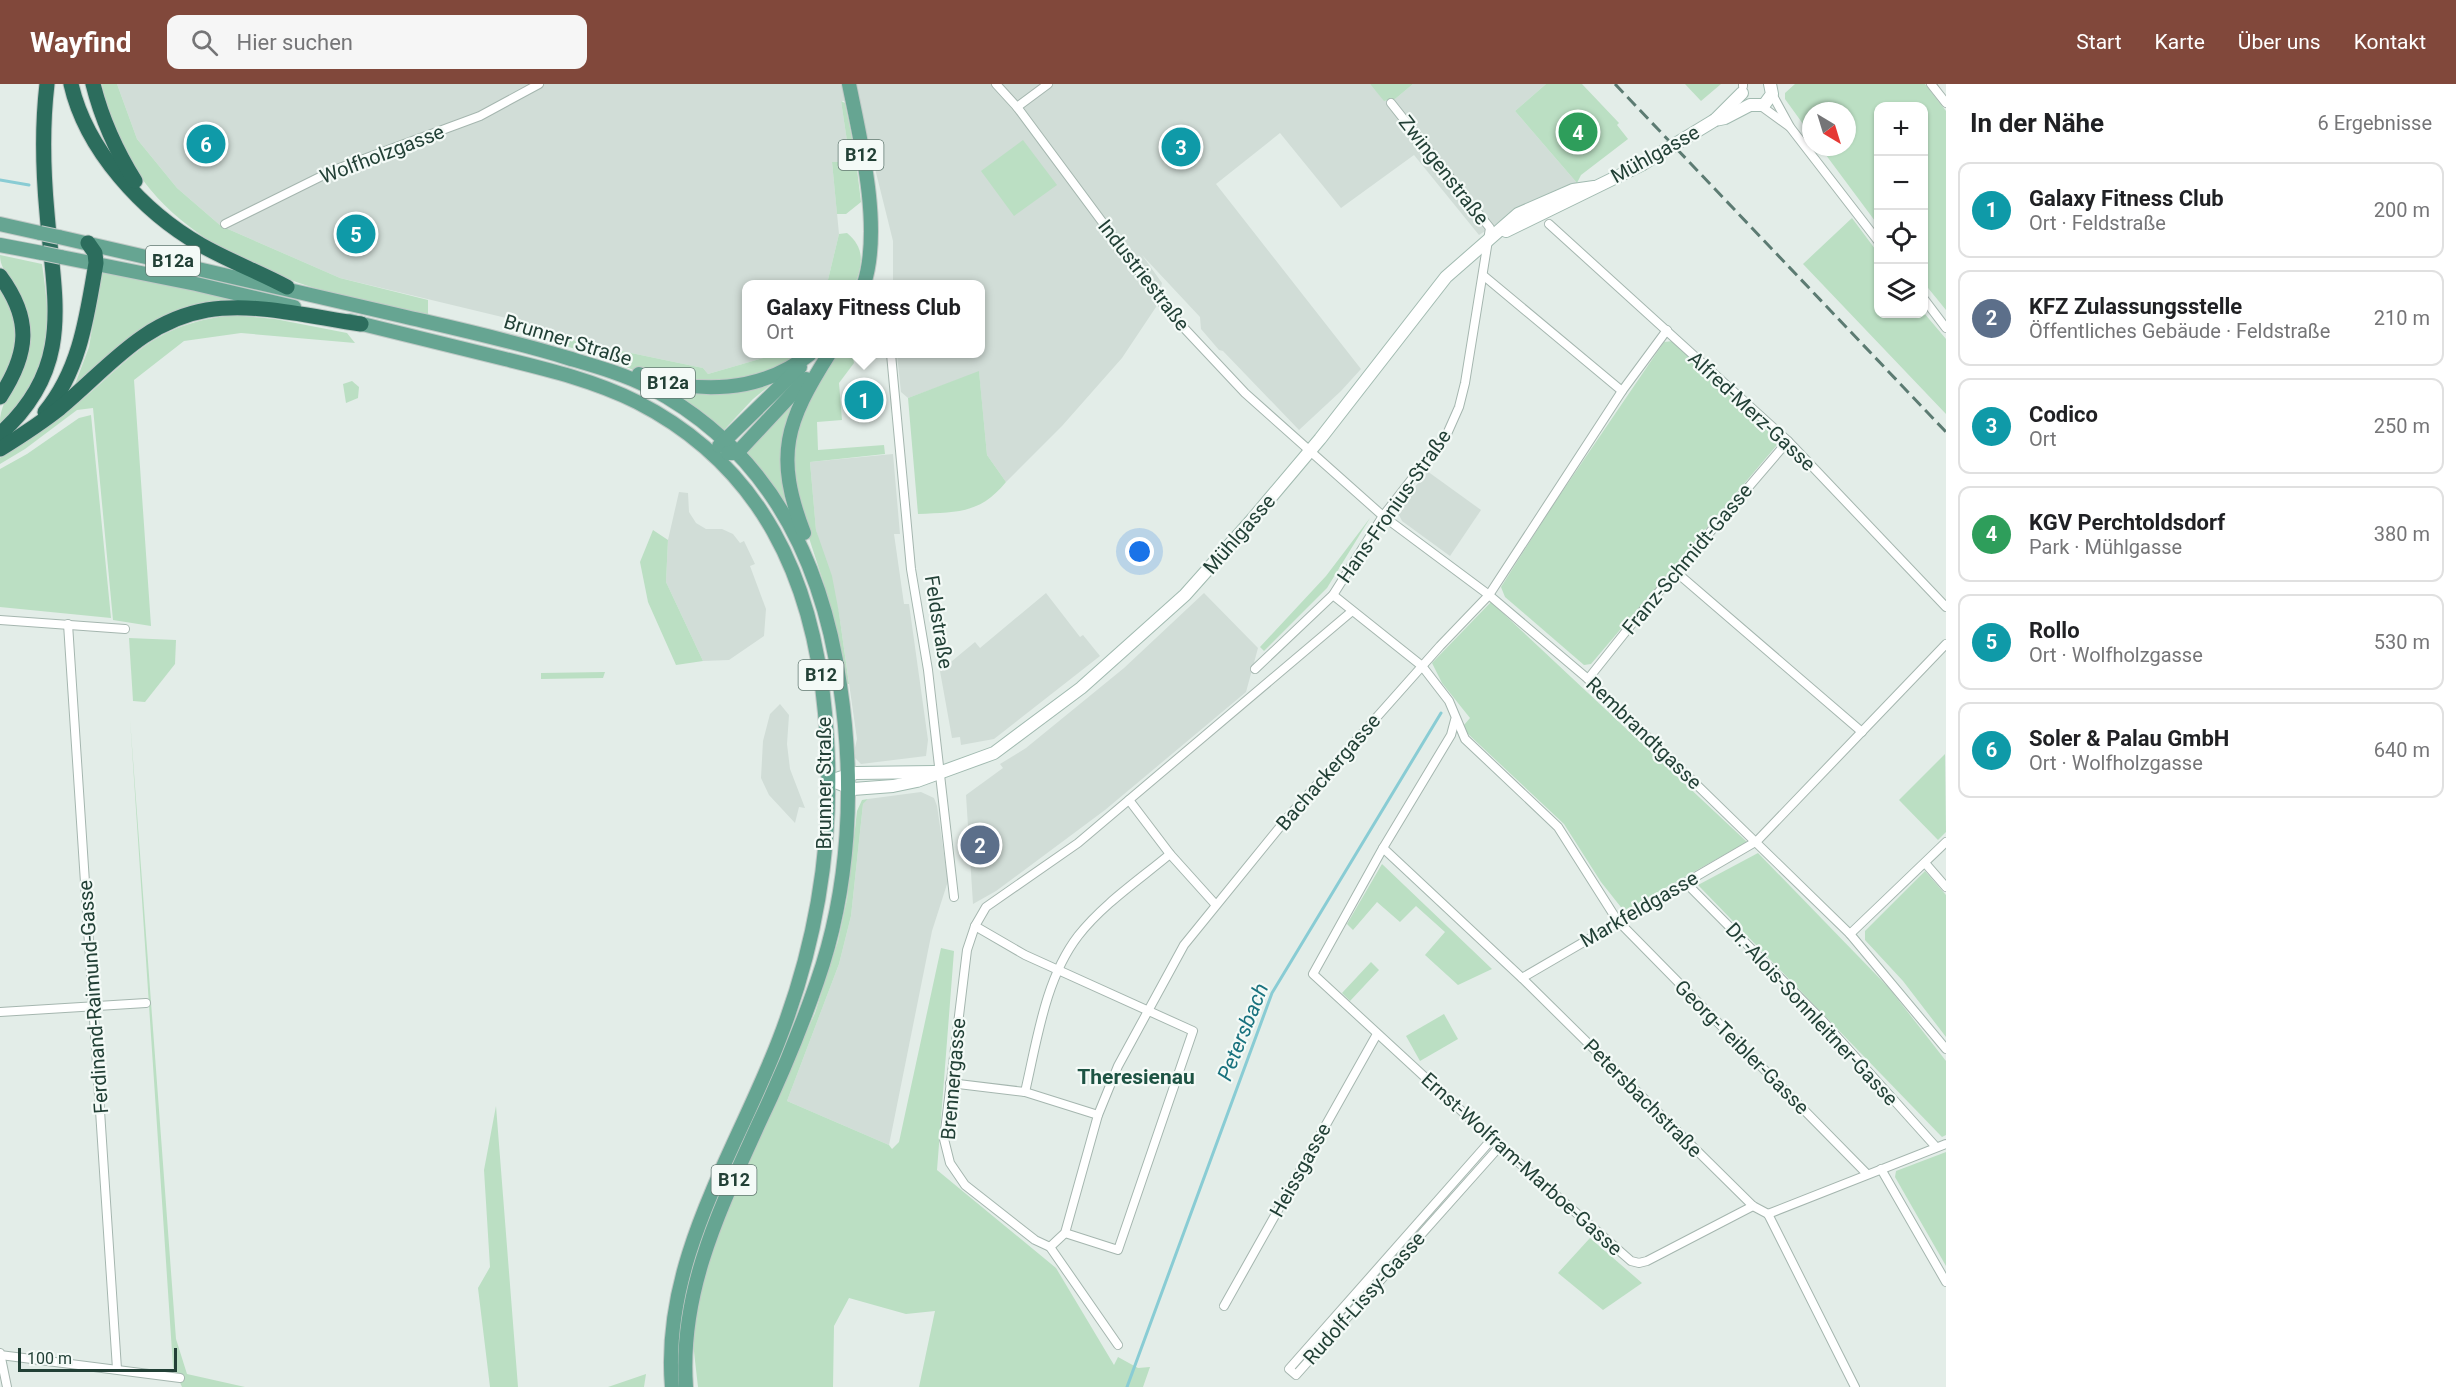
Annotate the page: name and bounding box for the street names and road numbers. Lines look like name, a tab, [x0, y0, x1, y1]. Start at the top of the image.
street label: Zwingenstraße	[1394, 111, 1494, 229]
street label: Wolfholzgasse	[317, 119, 447, 189]
street label: Mühlgasse	[1606, 120, 1704, 188]
road number: B12	[838, 140, 884, 170]
street label: Industriestraße	[1093, 215, 1195, 335]
road number: B12a	[146, 246, 200, 276]
street label: Brunner Straße	[501, 309, 635, 371]
street label: Alfred-Merz-Gasse	[1684, 346, 1820, 476]
road number: B12a	[641, 368, 695, 398]
street label: Hans-Fronius-Straße	[1332, 425, 1456, 587]
street label: Franz-Schmidt-Gasse	[1617, 479, 1757, 639]
street label: Mühlgasse	[1198, 489, 1280, 579]
street label: Feldstraße	[920, 574, 958, 670]
road number: B12	[798, 660, 844, 690]
street label: Rembrandtgasse	[1581, 672, 1707, 794]
street label: Bachackergasse	[1271, 709, 1385, 835]
street label: Brunner Straße	[812, 717, 836, 849]
street label: Markfeldgasse	[1576, 866, 1702, 952]
street label: Ferdinand-Raimund-Gasse	[73, 879, 113, 1115]
street label: Dr.-Alois-Sonnleitner-Gasse	[1721, 918, 1903, 1110]
street label: Georg-Teibler-Gasse	[1670, 975, 1814, 1119]
street label: Brennergasse	[936, 1017, 970, 1141]
street label: Petersbachstraße	[1579, 1034, 1707, 1162]
street label: Ernst-Wolfram-Marboe-Gasse	[1417, 1067, 1627, 1261]
street label: Heissgasse	[1264, 1119, 1336, 1221]
road number: B12	[712, 1165, 756, 1195]
street label: Rudolf-Lissy-Gasse	[1298, 1227, 1430, 1369]

